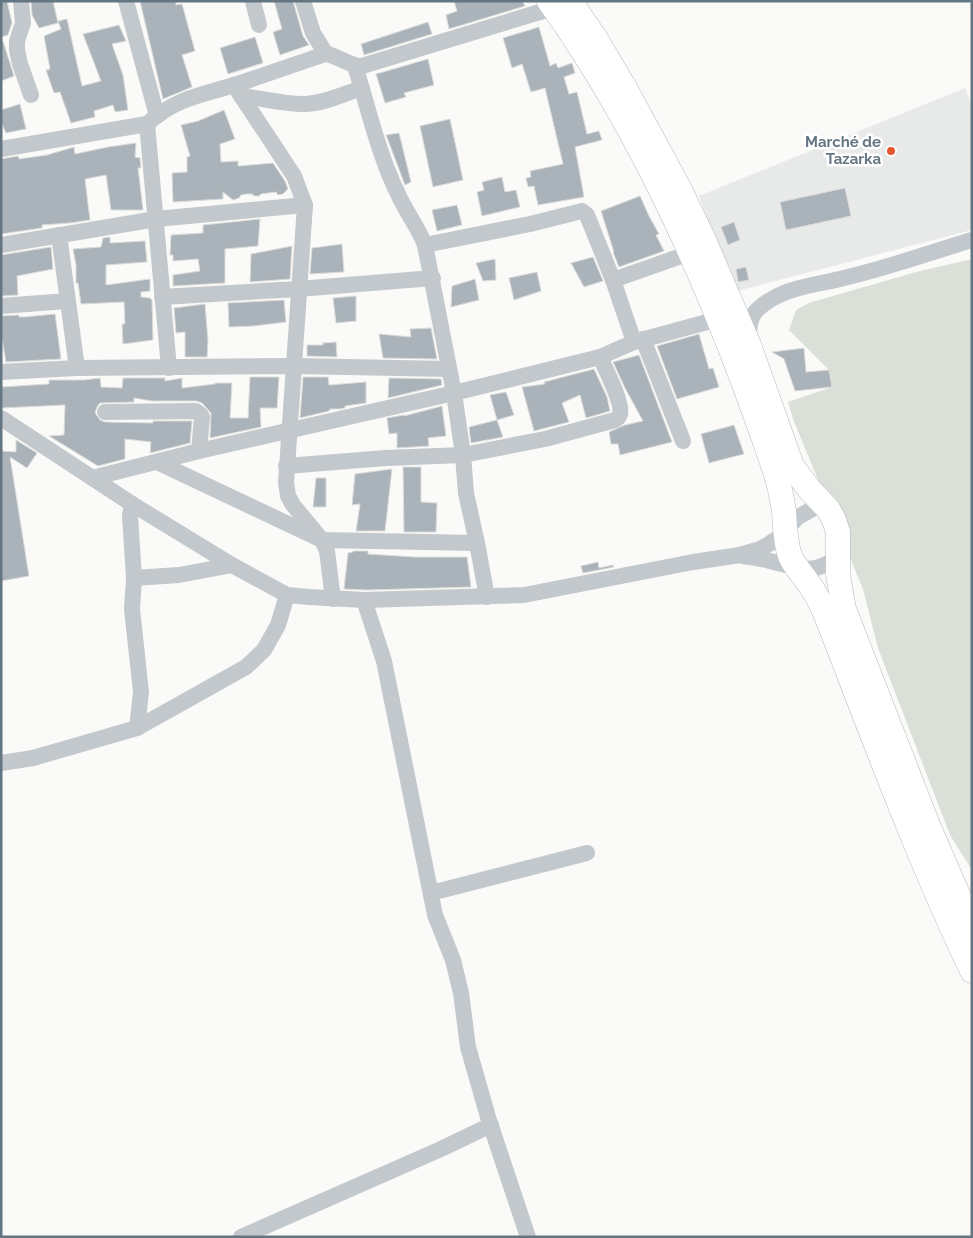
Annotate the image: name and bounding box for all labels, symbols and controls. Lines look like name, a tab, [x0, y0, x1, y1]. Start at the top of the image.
place label: Marché de Tazarka	[805, 133, 881, 168]
marker: Marché de Tazarka	[885, 145, 897, 157]

